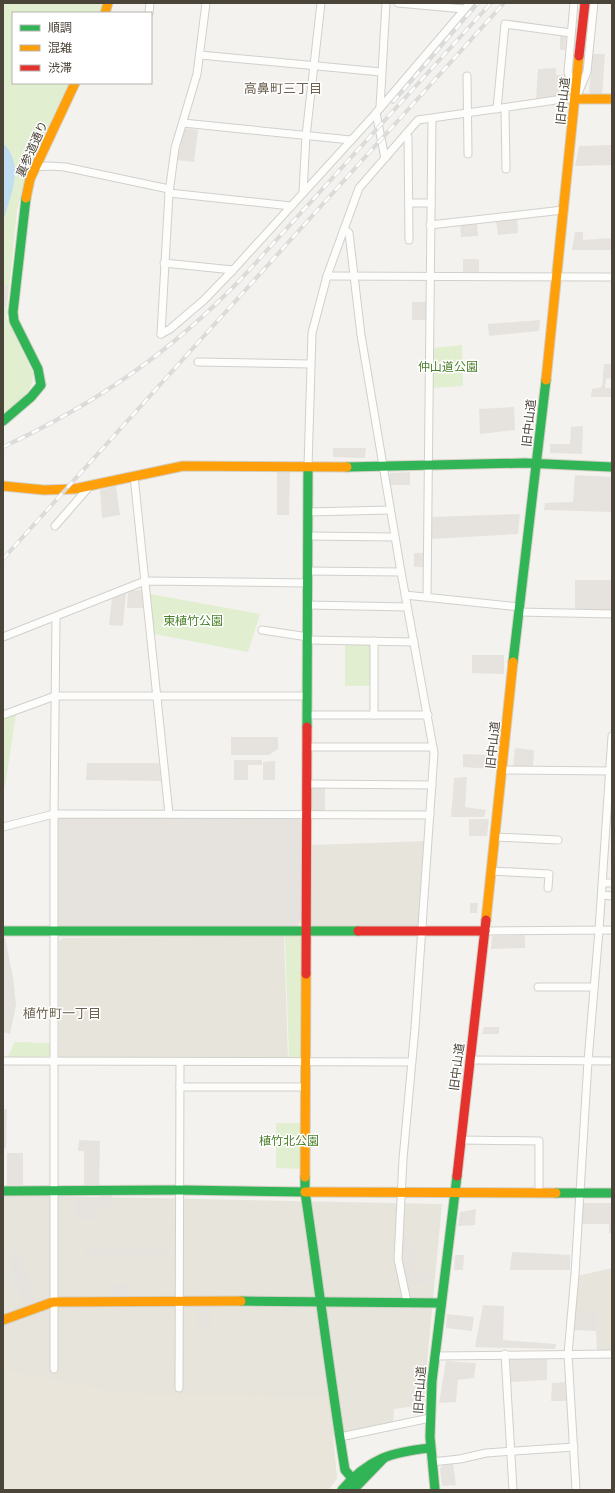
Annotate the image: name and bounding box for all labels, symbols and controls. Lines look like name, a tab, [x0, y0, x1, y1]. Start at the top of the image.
legend	[12, 12, 152, 84]
text: 順調	[48, 19, 72, 36]
text: 混雑	[48, 39, 72, 56]
text: 渋滞	[48, 59, 72, 76]
street label: 旧中山道	[552, 76, 573, 126]
district label: 高鼻町三丁目	[244, 79, 322, 98]
street label: 裏参道通り	[12, 118, 52, 180]
park label: 仲山道公園	[418, 358, 478, 375]
street label: 旧中山道	[518, 398, 539, 448]
park label: 東植竹公園	[163, 612, 223, 629]
street label: 旧中山道	[482, 720, 503, 770]
district label: 植竹町一丁目	[23, 1004, 101, 1023]
street label: 旧中山道	[445, 1042, 468, 1092]
park label: 植竹北公園	[259, 1132, 319, 1149]
street label: 旧中山道	[409, 1365, 430, 1415]

